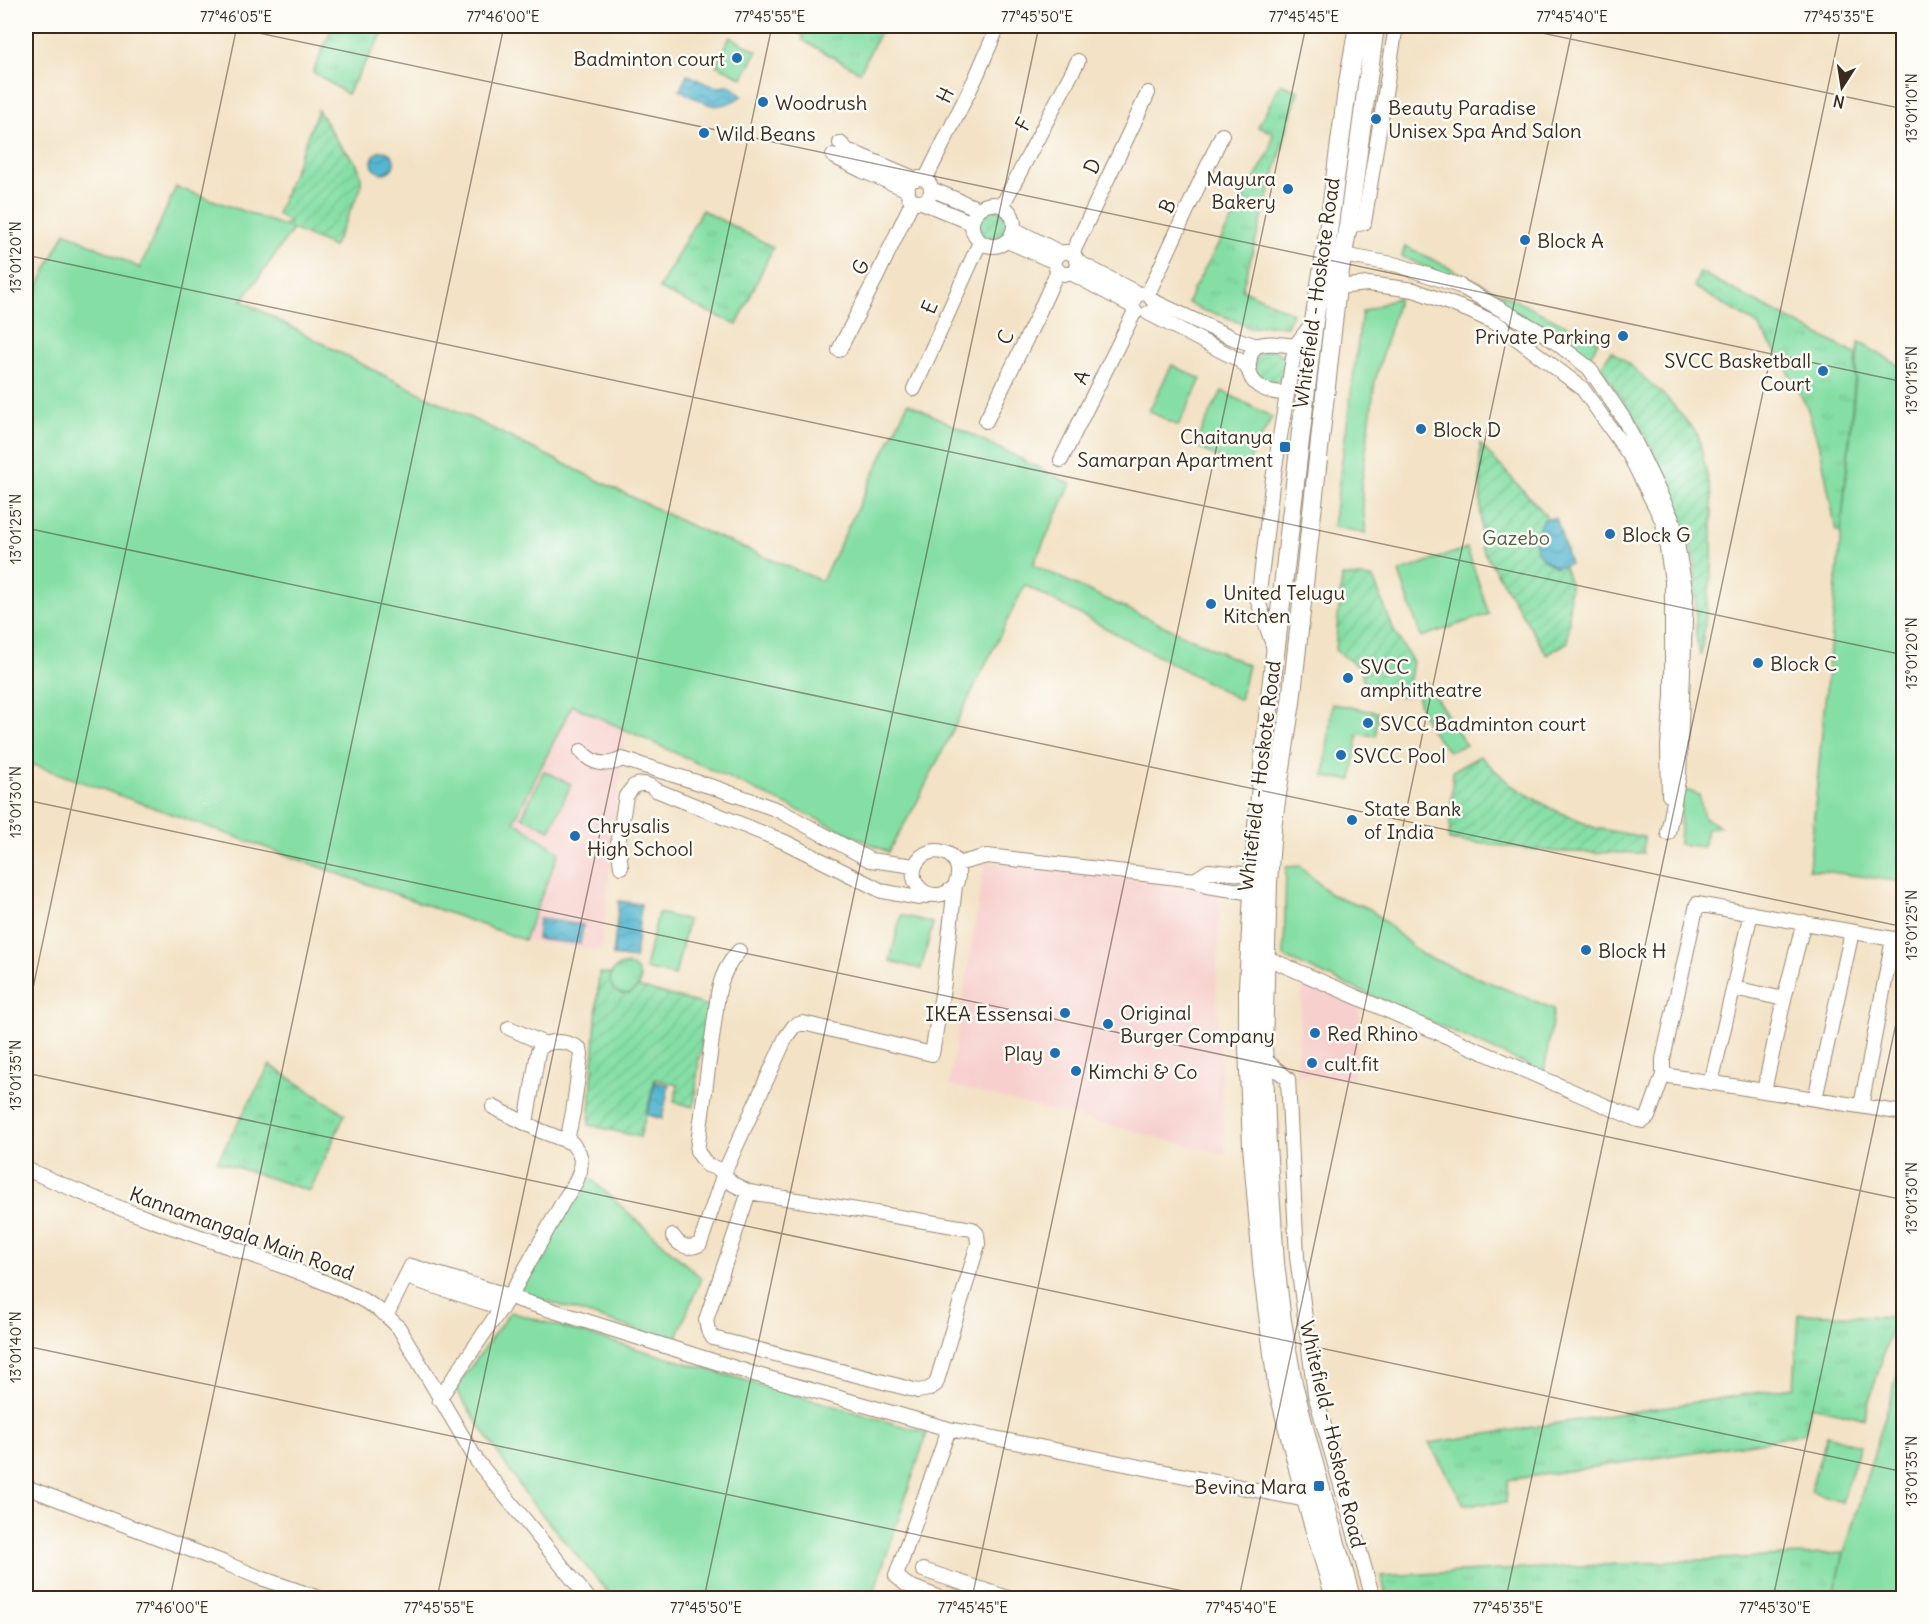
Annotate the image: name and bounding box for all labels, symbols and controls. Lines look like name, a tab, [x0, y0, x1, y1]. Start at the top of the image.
text: 77°46'05"E	[200, 7, 272, 26]
text: 77°46'00"E	[466, 7, 540, 26]
text: 77°45'55"E	[735, 7, 806, 26]
text: 77°45'50"E	[1001, 7, 1073, 26]
text: 77°45'45"E	[1269, 7, 1339, 26]
text: 77°45'40"E	[1536, 7, 1608, 26]
text: 77°45'35"E	[1804, 7, 1874, 26]
place label: Badminton court	[573, 46, 725, 71]
marker: Badminton court	[730, 51, 744, 65]
north arrow	[1812, 57, 1872, 117]
text: 13°01'10"N	[1902, 73, 1921, 143]
street label: H	[931, 83, 959, 107]
place label: Woodrush	[775, 90, 867, 115]
text: N	[1831, 91, 1846, 113]
marker: Woodrush	[756, 95, 770, 109]
place label: Beauty Paradise Unisex Spa And Salon	[1388, 95, 1582, 143]
marker: Beauty Paradise Unisex Spa And Salon	[1369, 112, 1383, 126]
street label: F	[1009, 113, 1037, 135]
place label: Wild Beans	[716, 121, 816, 146]
marker: Wild Beans	[697, 126, 711, 140]
street label: D	[1078, 154, 1106, 178]
place label: Mayura Bakery	[1206, 166, 1276, 214]
street label: Whitefield - Hoskote Road	[1287, 176, 1345, 410]
marker: Mayura Bakery	[1281, 182, 1295, 196]
street label: B	[1153, 195, 1181, 217]
text: 13°01'20"N	[6, 221, 25, 293]
place label: Block A	[1537, 228, 1604, 253]
marker: Block A	[1518, 233, 1532, 247]
street label: G	[846, 255, 874, 279]
street label: E	[915, 297, 943, 317]
place label: Private Parking	[1475, 324, 1611, 349]
street label: C	[991, 326, 1019, 348]
marker: Private Parking	[1616, 329, 1630, 343]
text: 13°01'15"N	[1902, 346, 1921, 414]
place label: SVCC Basketball Court	[1664, 348, 1811, 396]
marker: SVCC Basketball Court	[1816, 364, 1830, 378]
street label: A	[1067, 366, 1095, 388]
place label: Block D	[1433, 417, 1501, 442]
marker: Block D	[1414, 422, 1428, 436]
place label: Chaitanya Samarpan Apartment	[1077, 424, 1273, 472]
marker: Chaitanya Samarpan Apartment	[1278, 440, 1292, 454]
text: 13°01'25"N	[6, 494, 25, 564]
place label: Block G	[1622, 522, 1690, 547]
park label: Gazebo	[1482, 525, 1550, 550]
marker: Block G	[1603, 527, 1617, 541]
place label: United Telugu Kitchen	[1223, 580, 1345, 628]
marker: United Telugu Kitchen	[1204, 597, 1218, 611]
text: 13°01'20"N	[1902, 617, 1921, 689]
place label: Block C	[1770, 651, 1837, 676]
place label: SVCC amphitheatre	[1360, 654, 1482, 702]
marker: Block C	[1751, 656, 1765, 670]
street label: Whitefield - Hoskote Road	[1232, 659, 1286, 893]
marker: SVCC amphitheatre	[1341, 671, 1355, 685]
place label: SVCC Badminton court	[1380, 711, 1586, 736]
marker: SVCC Badminton court	[1361, 716, 1375, 730]
place label: SVCC Pool	[1353, 743, 1446, 768]
marker: SVCC Pool	[1334, 748, 1348, 762]
text: 13°01'30"N	[6, 766, 25, 838]
place label: State Bank of India	[1364, 796, 1461, 844]
place label: Chrysalis High School	[587, 813, 693, 861]
marker: State Bank of India	[1345, 813, 1359, 827]
marker: Chrysalis High School	[568, 829, 582, 843]
text: 13°01'25"N	[1902, 890, 1921, 960]
place label: Block H	[1598, 938, 1666, 963]
marker: Block H	[1579, 943, 1593, 957]
place label: Original Burger Company	[1120, 1000, 1275, 1048]
place label: IKEA Essensai	[925, 1001, 1053, 1026]
marker: IKEA Essensai	[1058, 1006, 1072, 1020]
marker: Original Burger Company	[1101, 1017, 1115, 1031]
place label: Red Rhino	[1327, 1021, 1418, 1046]
marker: Red Rhino	[1308, 1026, 1322, 1040]
text: 13°01'35"N	[6, 1040, 25, 1110]
place label: Play	[1004, 1041, 1043, 1066]
marker: Play	[1048, 1046, 1062, 1060]
place label: cult.fit	[1324, 1051, 1379, 1076]
marker: cult.fit	[1305, 1056, 1319, 1070]
place label: Kimchi & Co	[1088, 1059, 1198, 1084]
marker: Kimchi & Co	[1069, 1064, 1083, 1078]
text: 13°01'30"N	[1902, 1162, 1921, 1234]
street label: Kannamangala Main Road	[126, 1181, 358, 1285]
text: 13°01'40"N	[6, 1311, 25, 1383]
street label: Whitefield - Hoskote Road	[1295, 1318, 1371, 1550]
text: 13°01'35"N	[1902, 1436, 1921, 1506]
place label: Bevina Mara	[1194, 1474, 1307, 1499]
marker: Bevina Mara	[1312, 1479, 1326, 1493]
text: 77°46'00"E	[135, 1598, 209, 1617]
text: 77°45'55"E	[404, 1598, 475, 1617]
text: 77°45'50"E	[670, 1598, 742, 1617]
text: 77°45'45"E	[938, 1598, 1008, 1617]
text: 77°45'40"E	[1205, 1598, 1277, 1617]
text: 77°45'35"E	[1473, 1598, 1543, 1617]
text: 77°45'30"E	[1739, 1598, 1811, 1617]

